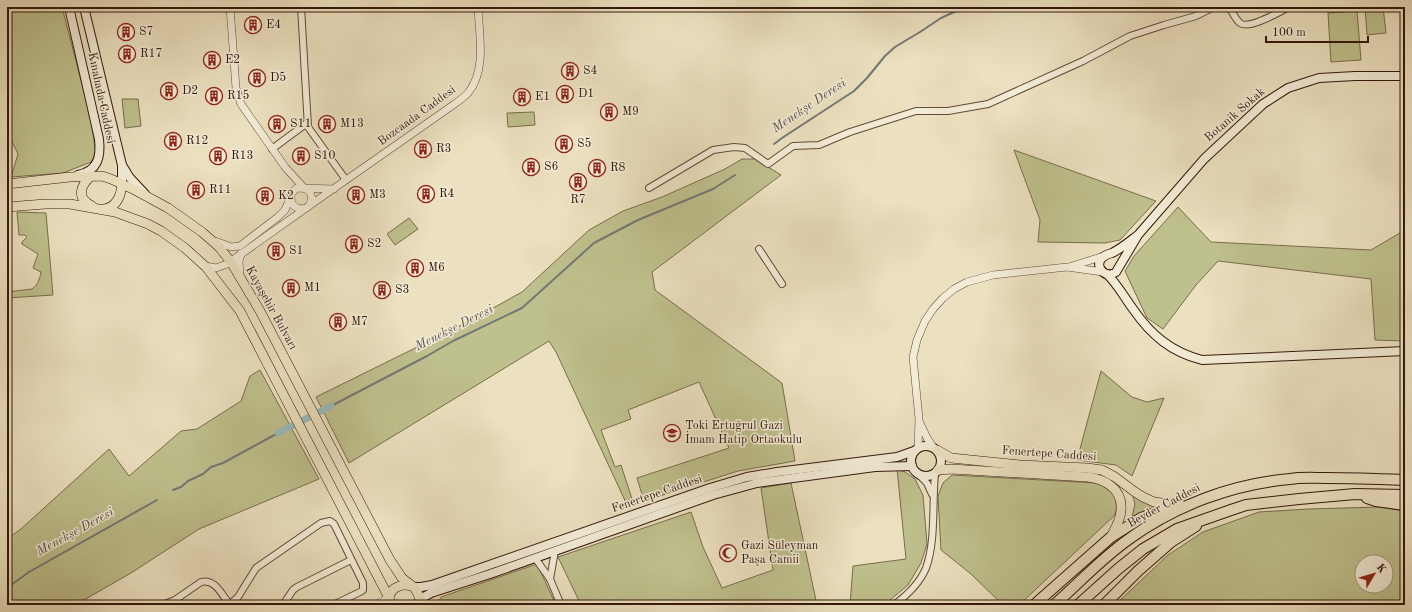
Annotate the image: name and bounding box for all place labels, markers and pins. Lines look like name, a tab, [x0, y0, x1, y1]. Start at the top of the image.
building icon: E4	[243, 15, 263, 35]
place label: E4	[266, 19, 281, 31]
building icon: S7	[116, 22, 136, 42]
place label: S7	[139, 26, 153, 38]
building icon: R17	[117, 44, 137, 64]
place label: R17	[140, 48, 163, 60]
building icon: E2	[202, 50, 222, 70]
place label: E2	[225, 54, 240, 66]
building icon: S4	[560, 61, 580, 81]
place label: S4	[583, 65, 597, 77]
building icon: D5	[247, 68, 267, 88]
place label: D5	[270, 71, 286, 84]
building icon: D2	[159, 81, 179, 101]
building icon: D1	[555, 84, 575, 104]
place label: D2	[182, 85, 198, 97]
building icon: R15	[204, 86, 224, 106]
building icon: E1	[512, 87, 532, 107]
place label: D1	[578, 88, 594, 100]
place label: R15	[227, 89, 250, 102]
place label: E1	[535, 91, 550, 103]
building icon: M9	[599, 102, 619, 122]
place label: M9	[622, 106, 639, 118]
building icon: S11	[267, 114, 287, 134]
building icon: M13	[317, 114, 337, 134]
place label: S11	[290, 118, 311, 130]
place label: M13	[340, 118, 364, 130]
building icon: R12	[163, 131, 183, 151]
building icon: S5	[554, 134, 574, 154]
place label: R12	[186, 135, 209, 147]
place label: S5	[577, 137, 591, 150]
building icon: R3	[413, 139, 433, 159]
place label: R3	[436, 143, 452, 155]
building icon: R13	[208, 146, 228, 166]
building icon: S10	[291, 146, 311, 166]
place label: R13	[231, 150, 254, 162]
place label: S10	[314, 150, 335, 162]
building icon: S6	[521, 157, 541, 177]
building icon: R8	[587, 158, 607, 178]
place label: S6	[544, 161, 558, 173]
place label: R8	[610, 162, 626, 174]
building icon: R7	[568, 172, 588, 192]
building icon: R11	[186, 180, 206, 200]
place label: R11	[209, 184, 232, 196]
building icon: R4	[416, 184, 436, 204]
building icon: M3	[346, 185, 366, 205]
building icon: K2	[255, 186, 275, 206]
place label: R4	[439, 188, 455, 200]
place label: M3	[369, 189, 386, 201]
place label: K2	[278, 190, 294, 202]
place label: R7	[570, 194, 586, 206]
building icon: S2	[344, 234, 364, 254]
place label: S2	[367, 238, 381, 250]
building icon: S1	[266, 241, 286, 261]
place label: S1	[289, 245, 303, 257]
building icon: M6	[405, 258, 425, 278]
place label: M6	[428, 262, 445, 274]
building icon: M1	[281, 278, 301, 298]
building icon: S3	[372, 280, 392, 300]
place label: M1	[304, 282, 321, 294]
place label: S3	[395, 284, 409, 296]
building icon: M7	[328, 312, 348, 332]
place label: M7	[351, 316, 368, 328]
place label: Toki Ertuğrul Gazi İmam Hatip Ortaokulu	[685, 420, 803, 446]
school or university icon: Toki Ertuğrul Gazi İmam Hatip Ortaokulu	[662, 423, 682, 443]
place label: Gazi Süleyman Paşa Camii	[741, 540, 819, 566]
mosque icon: Gazi Süleyman Paşa Camii	[718, 543, 738, 563]

